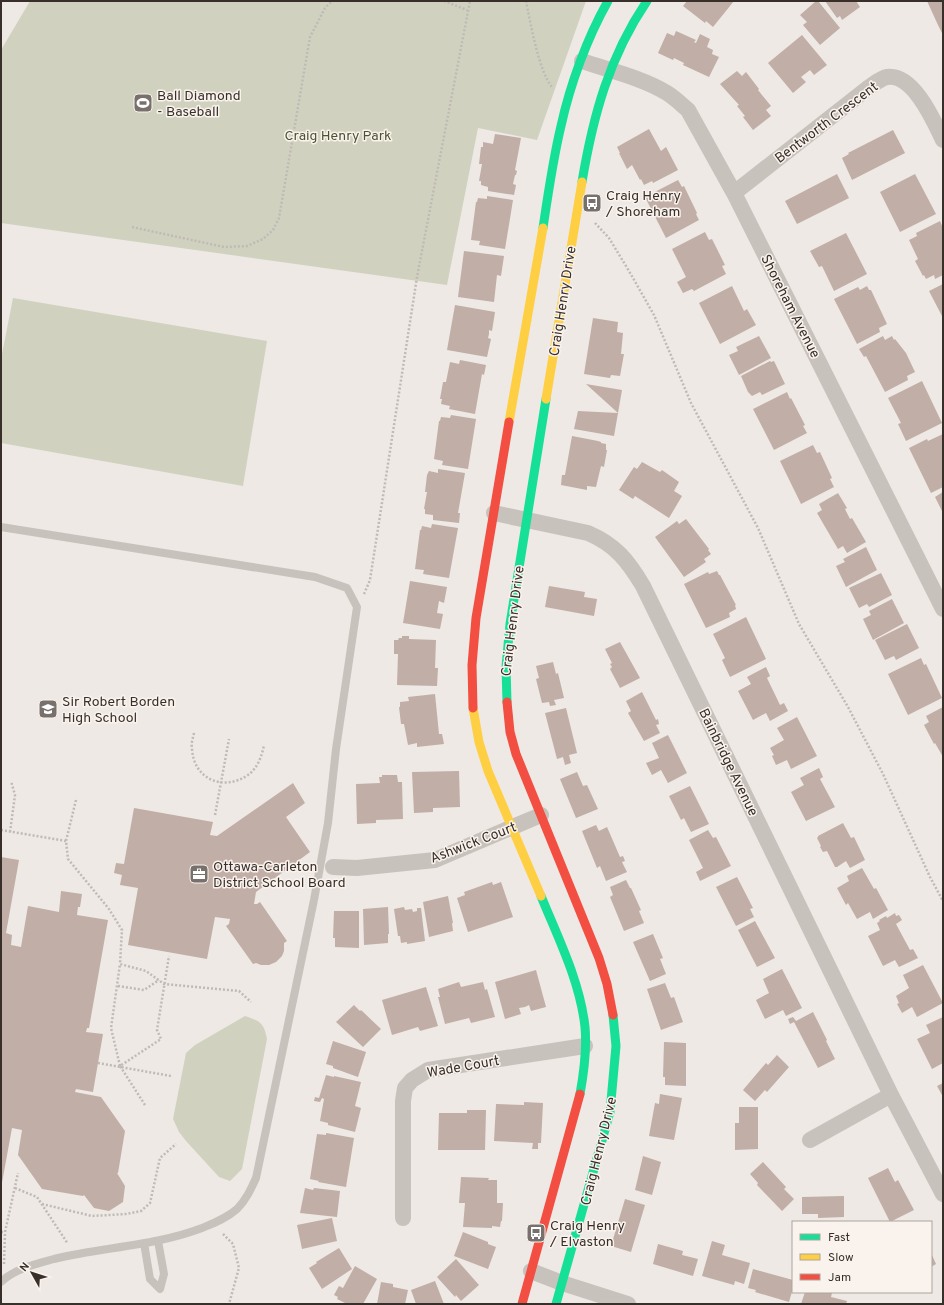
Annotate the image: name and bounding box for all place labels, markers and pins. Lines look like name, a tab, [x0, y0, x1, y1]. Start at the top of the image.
place label: Ball Diamond - Baseball	[157, 88, 241, 121]
sports icon: Ball Diamond - Baseball	[132, 92, 154, 114]
place label: Craig Henry / Shoreham	[605, 188, 681, 221]
bus stop icon: Craig Henry / Shoreham	[581, 192, 603, 214]
place label: Sir Robert Borden High School	[62, 694, 175, 727]
school or university icon: Sir Robert Borden High School	[37, 698, 59, 720]
place label: Ottawa-Carleton District School Board	[213, 859, 346, 892]
office icon: Ottawa-Carleton District School Board	[188, 863, 210, 885]
place label: Craig Henry / Elvaston	[549, 1218, 625, 1251]
bus stop icon: Craig Henry / Elvaston	[525, 1222, 547, 1244]

